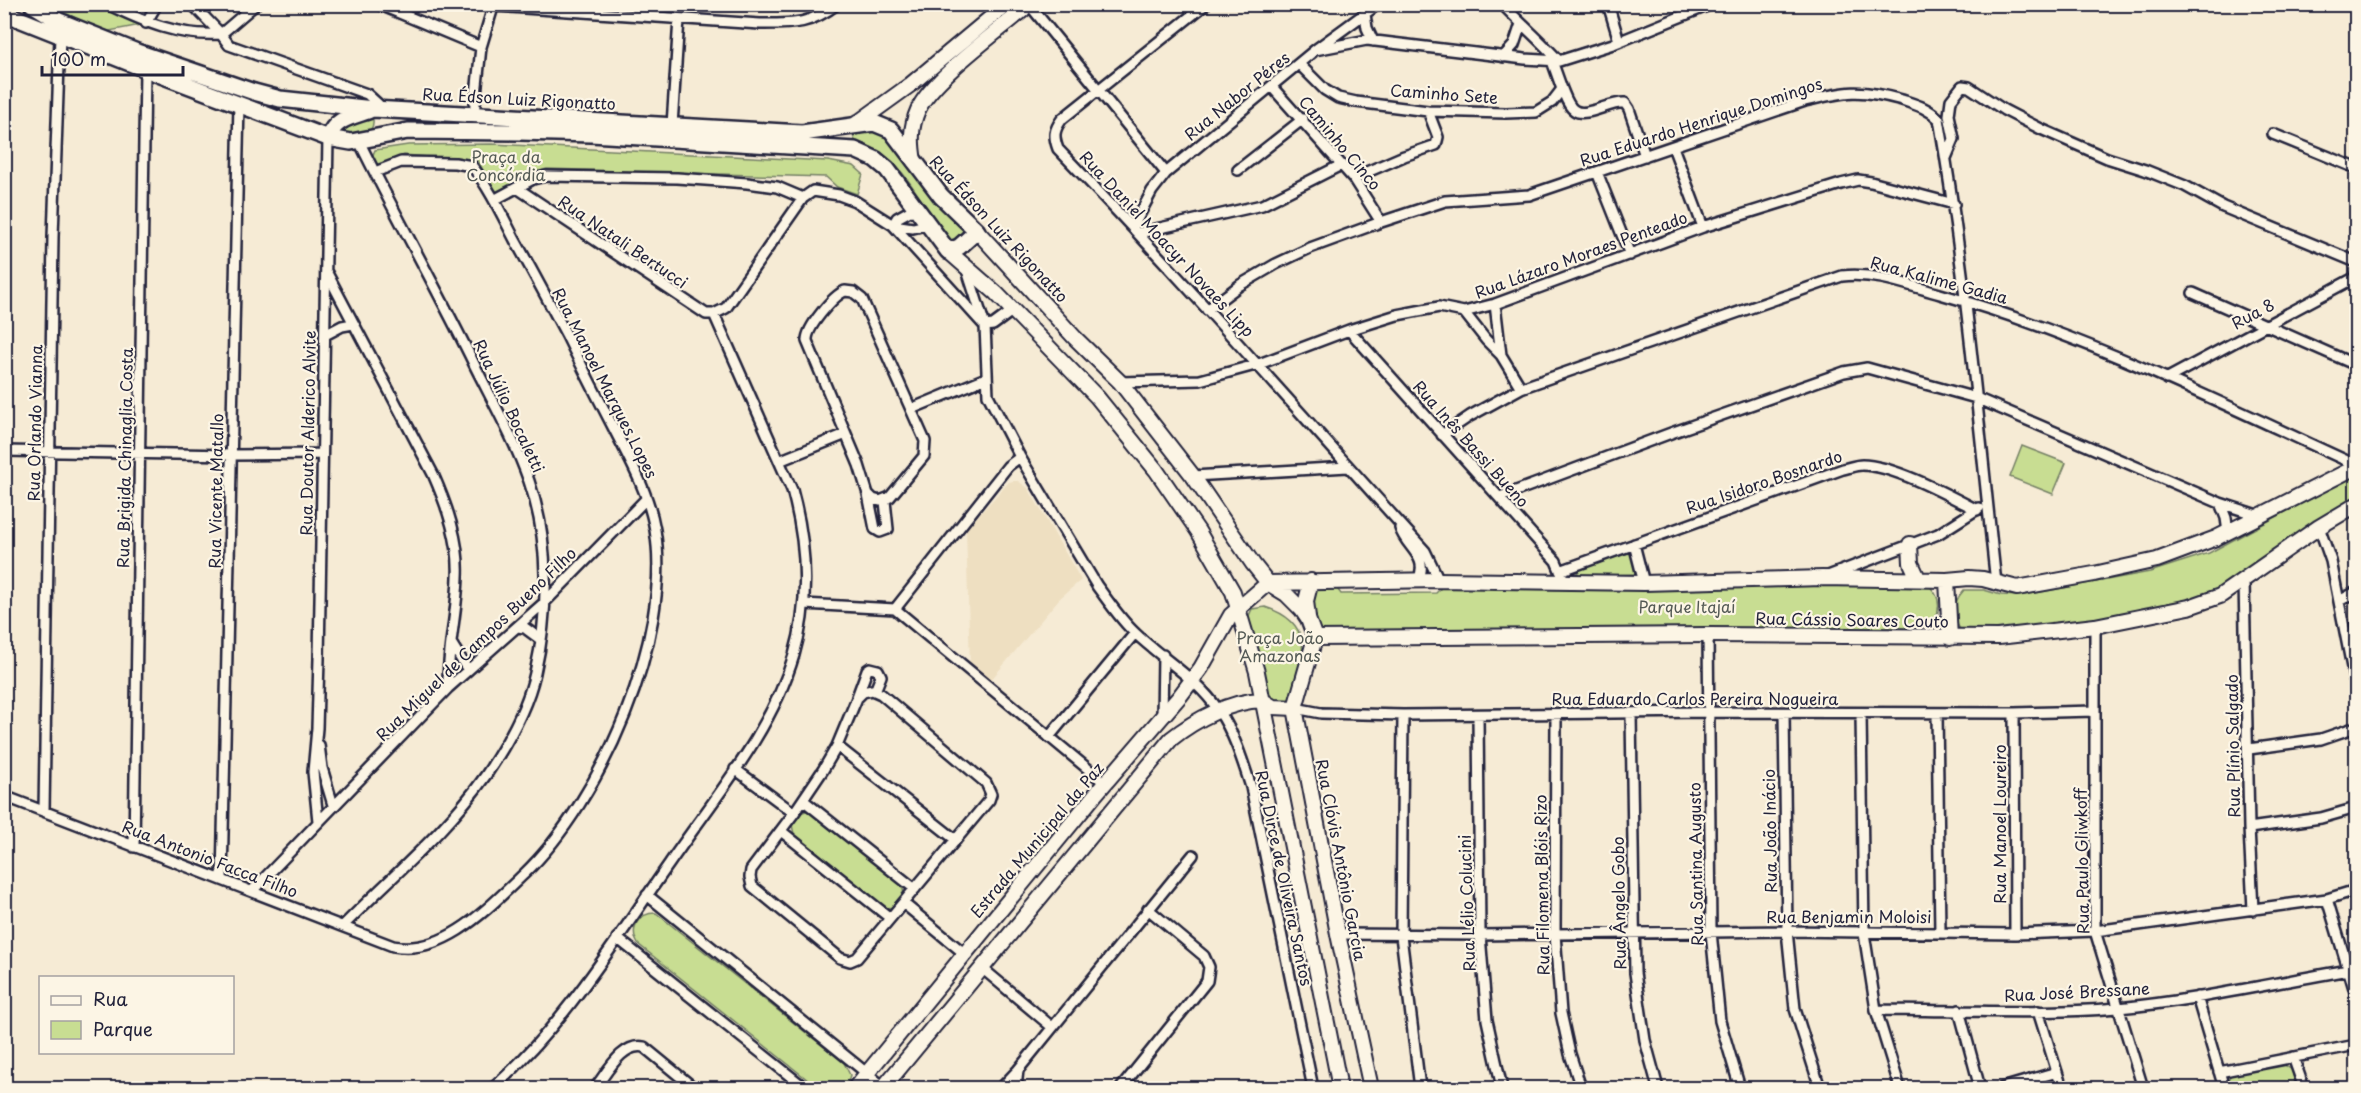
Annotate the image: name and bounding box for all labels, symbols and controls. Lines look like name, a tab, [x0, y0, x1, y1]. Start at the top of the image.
scale bar	[42, 39, 183, 77]
text: 100 m	[51, 45, 106, 72]
street label: Rua Nabor Péres	[1178, 45, 1294, 145]
street label: Rua Eduardo Henrique Domingos	[1576, 70, 1825, 172]
street label: Caminho Sete	[1389, 77, 1499, 109]
street label: Rua Édson Luiz Rigonatto	[422, 81, 616, 115]
street label: Caminho Cinco	[1294, 90, 1388, 195]
park label: Praça da Concórdia	[466, 144, 546, 186]
street label: Rua Daniel Moacyr Novaes Lipp	[1075, 145, 1261, 342]
street label: Rua Édson Luiz Rigonatto	[925, 149, 1075, 307]
street label: Rua Natali Bertucci	[554, 189, 693, 293]
street label: Rua Lázaro Moraes Penteado	[1471, 204, 1690, 304]
street label: Rua Kalime Gadia	[1868, 249, 2011, 309]
street label: Rua Manoel Marques Lopes	[547, 283, 665, 482]
street label: Rua 8	[2227, 292, 2278, 334]
street label: Rua Doutor Alderico Alvite	[293, 330, 321, 536]
street label: Rua Júlio Bocaletti	[469, 335, 551, 476]
street label: Rua Orlando Vianna	[21, 344, 47, 502]
street label: Rua Brigida Chinaglia Costa	[110, 347, 138, 568]
street label: Rua Inês Bassi Bueno	[1408, 375, 1535, 512]
street label: Rua Vicente Matallo	[202, 413, 228, 569]
street label: Rua Isidoro Bosnardo	[1682, 443, 1845, 519]
street label: Rua Miguel de Campos Bueno Filho	[370, 541, 581, 746]
park label: Parque Itajaí	[1639, 594, 1736, 618]
street label: Rua Cássio Soares Couto	[1755, 605, 1949, 633]
park label: Praça João Amazonas	[1236, 625, 1324, 667]
street label: Rua Plínio Salgado	[2219, 674, 2245, 818]
street label: Rua Eduardo Carlos Pereira Nogueira	[1552, 686, 1838, 710]
street label: Rua Manoel Loureiro	[1987, 744, 2011, 904]
street label: Estrada Municipal da Paz	[964, 756, 1109, 922]
street label: Rua Clóvis Antônio Garcia	[1311, 757, 1373, 963]
street label: Rua Dirce de Oliveira Santos	[1250, 768, 1320, 988]
street label: Rua João Inácio	[1756, 769, 1782, 893]
street label: Rua Santina Augusto	[1682, 782, 1708, 946]
street label: Rua Paulo Gliwkoff	[2068, 786, 2094, 934]
street label: Rua Filomena Blóis Rizo	[1527, 794, 1555, 976]
street label: Rua Antonio Facca Filho	[119, 813, 302, 903]
street label: Rua Lélio Colucini	[1452, 834, 1480, 972]
street label: Rua Ângelo Gobo	[1605, 836, 1631, 970]
street label: Rua Benjamin Moloisi	[1766, 904, 1932, 928]
street label: Rua José Bressane	[2003, 975, 2151, 1007]
legend	[39, 976, 234, 1054]
text: Rua	[93, 985, 128, 1012]
text: Parque	[93, 1015, 153, 1042]

